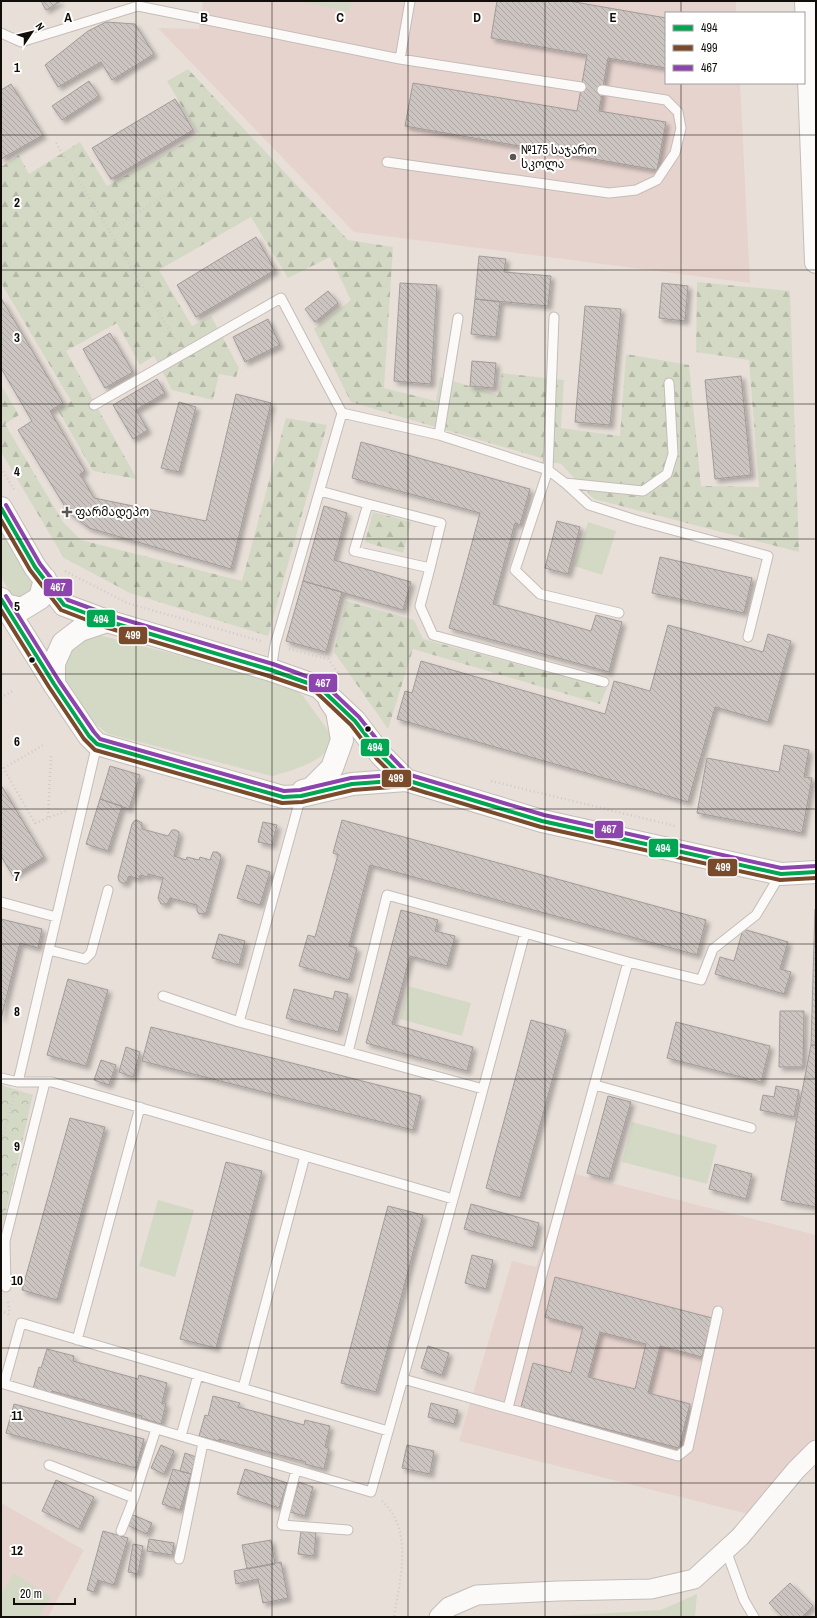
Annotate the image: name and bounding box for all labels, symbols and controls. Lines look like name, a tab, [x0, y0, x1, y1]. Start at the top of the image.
text: A	[64, 9, 72, 26]
text: B	[200, 9, 208, 26]
text: C	[336, 9, 344, 26]
text: D	[473, 9, 481, 26]
text: E	[609, 9, 617, 26]
north arrow	[12, 12, 52, 52]
legend	[665, 12, 805, 84]
text: N	[33, 20, 48, 33]
text: 494	[701, 20, 718, 36]
text: 499	[701, 40, 717, 56]
text: 1	[14, 59, 20, 76]
text: 467	[701, 60, 718, 76]
place label: №175 საჯარო სკოლა	[521, 142, 597, 172]
marker: №175 საჯარო სკოლა	[508, 152, 518, 162]
text: 2	[14, 194, 20, 211]
text: 3	[14, 329, 20, 346]
text: 4	[14, 463, 20, 480]
place label: ფარმადეპო	[75, 504, 149, 520]
marker: ფარმადეპო	[62, 507, 72, 517]
line badge: 467	[43, 578, 73, 597]
text: 467	[50, 580, 66, 594]
text: 5	[14, 598, 20, 615]
line badge: 494	[86, 609, 116, 628]
text: 494	[93, 612, 109, 626]
line badge: 499	[118, 626, 148, 645]
text: 499	[125, 628, 141, 642]
unlabelled marker	[27, 655, 37, 665]
line badge: 467	[308, 673, 338, 693]
text: 467	[315, 676, 331, 690]
unlabelled marker	[363, 724, 373, 734]
text: 6	[14, 733, 20, 750]
line badge: 494	[360, 738, 390, 757]
text: 494	[367, 740, 383, 754]
line badge: 499	[381, 769, 412, 788]
text: 499	[388, 771, 404, 785]
line badge: 467	[594, 820, 624, 839]
text: 467	[601, 822, 617, 836]
line badge: 494	[648, 838, 679, 858]
text: 494	[655, 841, 671, 855]
line badge: 499	[707, 858, 738, 877]
text: 499	[715, 860, 731, 874]
text: 7	[14, 868, 20, 885]
text: 8	[14, 1003, 20, 1020]
text: 9	[14, 1138, 20, 1155]
text: 10	[11, 1272, 23, 1289]
text: 11	[11, 1407, 23, 1424]
text: 12	[11, 1542, 23, 1559]
scale bar	[14, 1580, 75, 1606]
text: 20 m	[20, 1586, 42, 1602]

